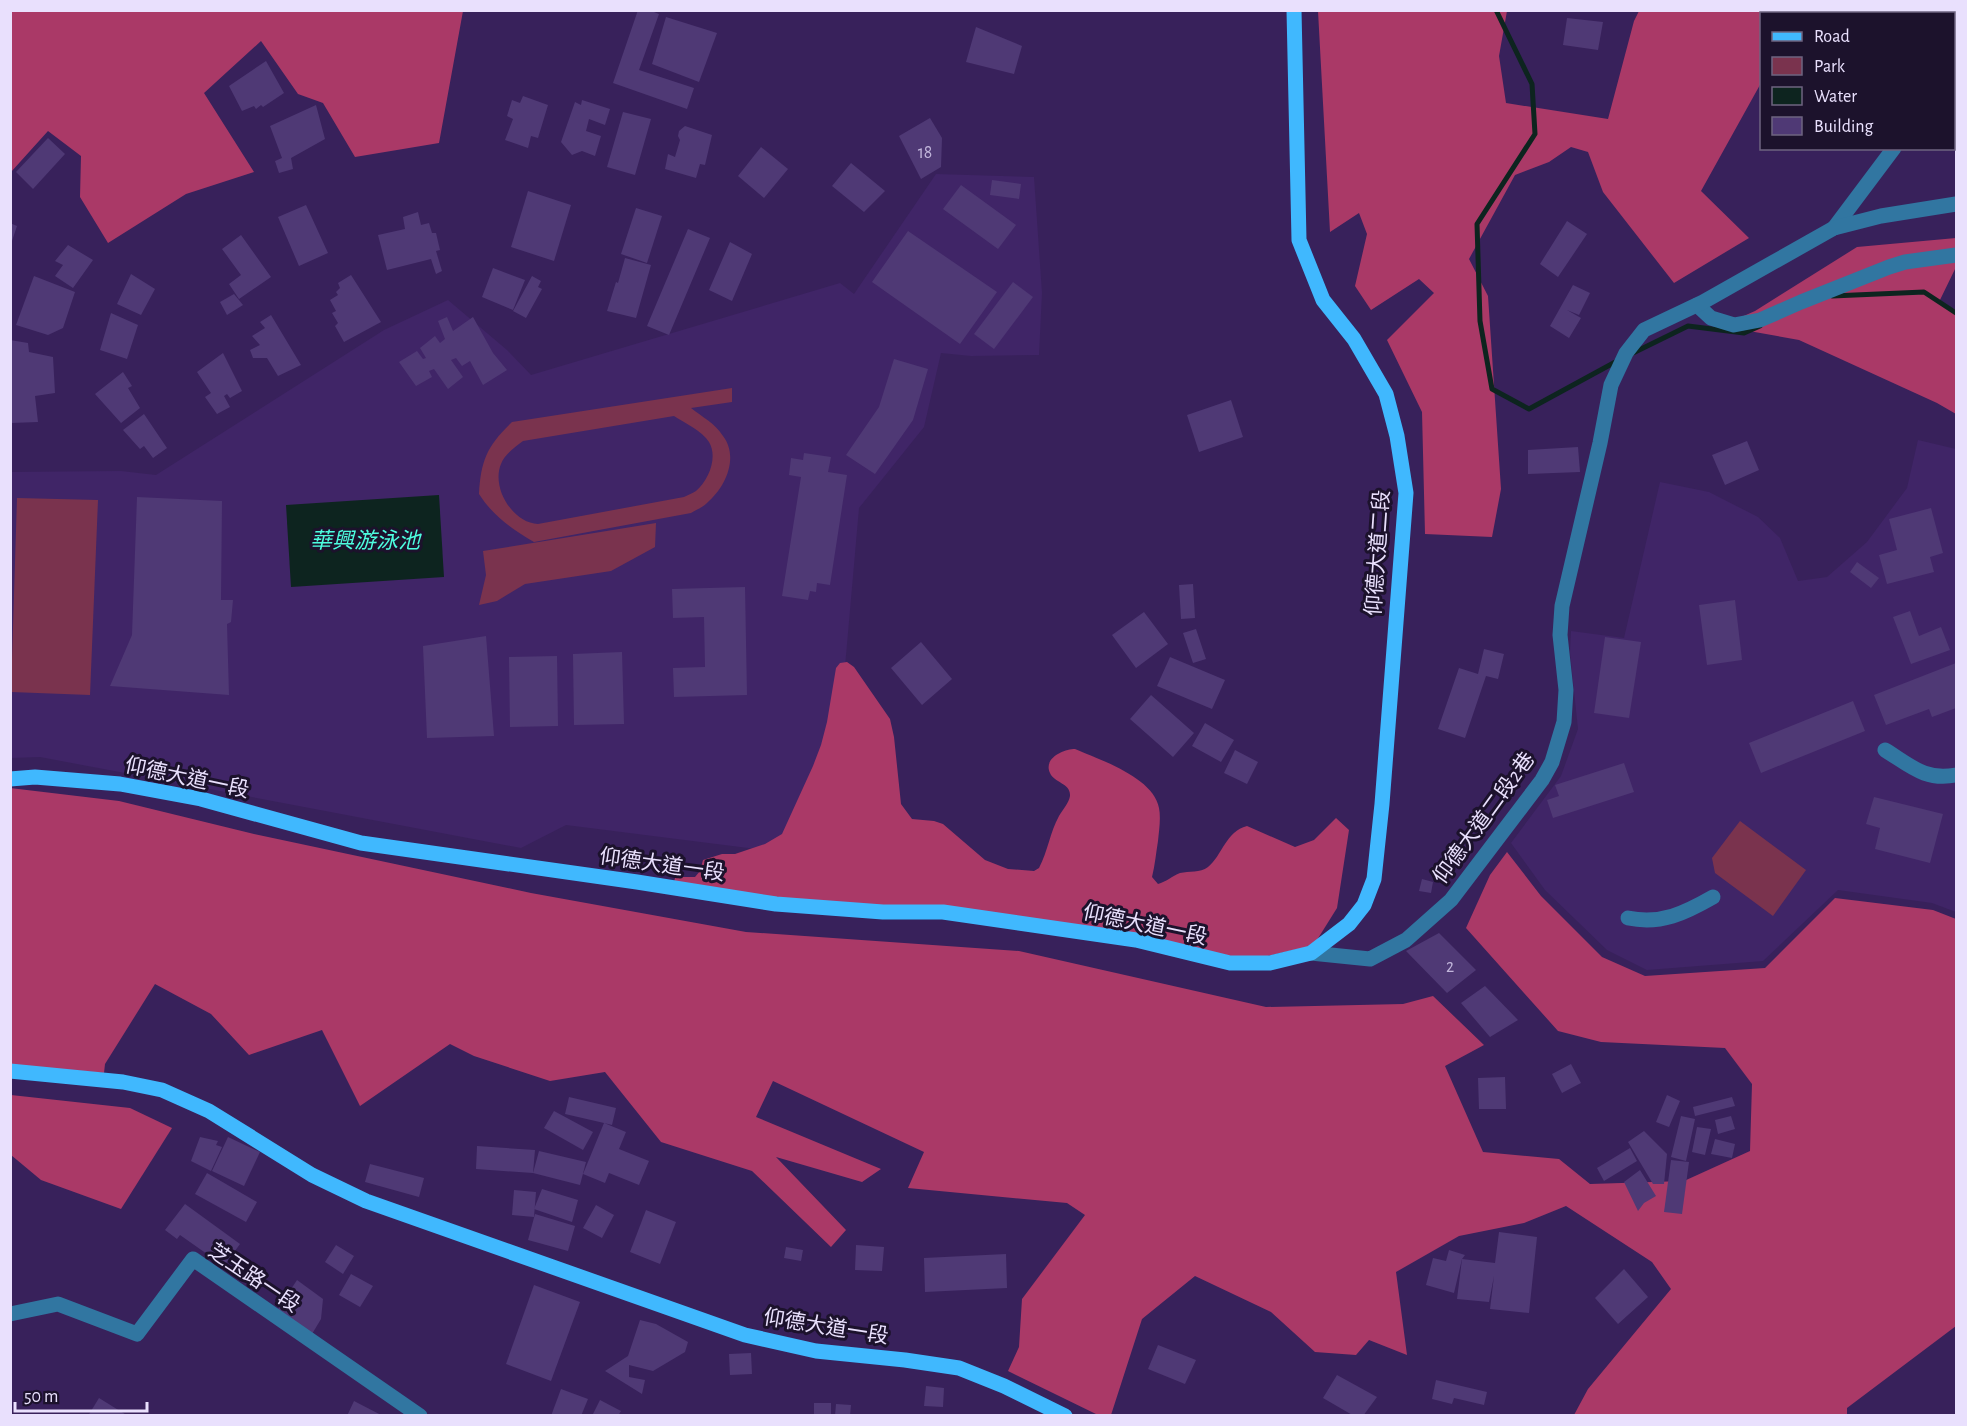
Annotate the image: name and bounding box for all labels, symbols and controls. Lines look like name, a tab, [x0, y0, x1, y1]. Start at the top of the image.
legend	[1760, 12, 1955, 150]
text: Road	[1814, 28, 1850, 46]
text: Park	[1814, 58, 1846, 76]
text: Water	[1814, 88, 1857, 106]
text: Building	[1814, 118, 1874, 136]
house number: 18	[918, 144, 932, 162]
street label: 仰德大道二段	[1362, 489, 1393, 617]
water label: 華興游泳池	[310, 529, 422, 552]
street label: 仰德大道二段2巷	[1429, 748, 1539, 888]
street label: 仰德大道一段	[123, 754, 251, 801]
street label: 仰德大道一段	[598, 845, 726, 884]
street label: 仰德大道一段	[1081, 901, 1209, 948]
house number: 2	[1446, 958, 1454, 976]
street label: 芝玉路一段	[205, 1239, 304, 1316]
street label: 仰德大道一段	[762, 1306, 890, 1347]
scale bar	[15, 1375, 147, 1413]
text: 50 m	[24, 1388, 58, 1406]

